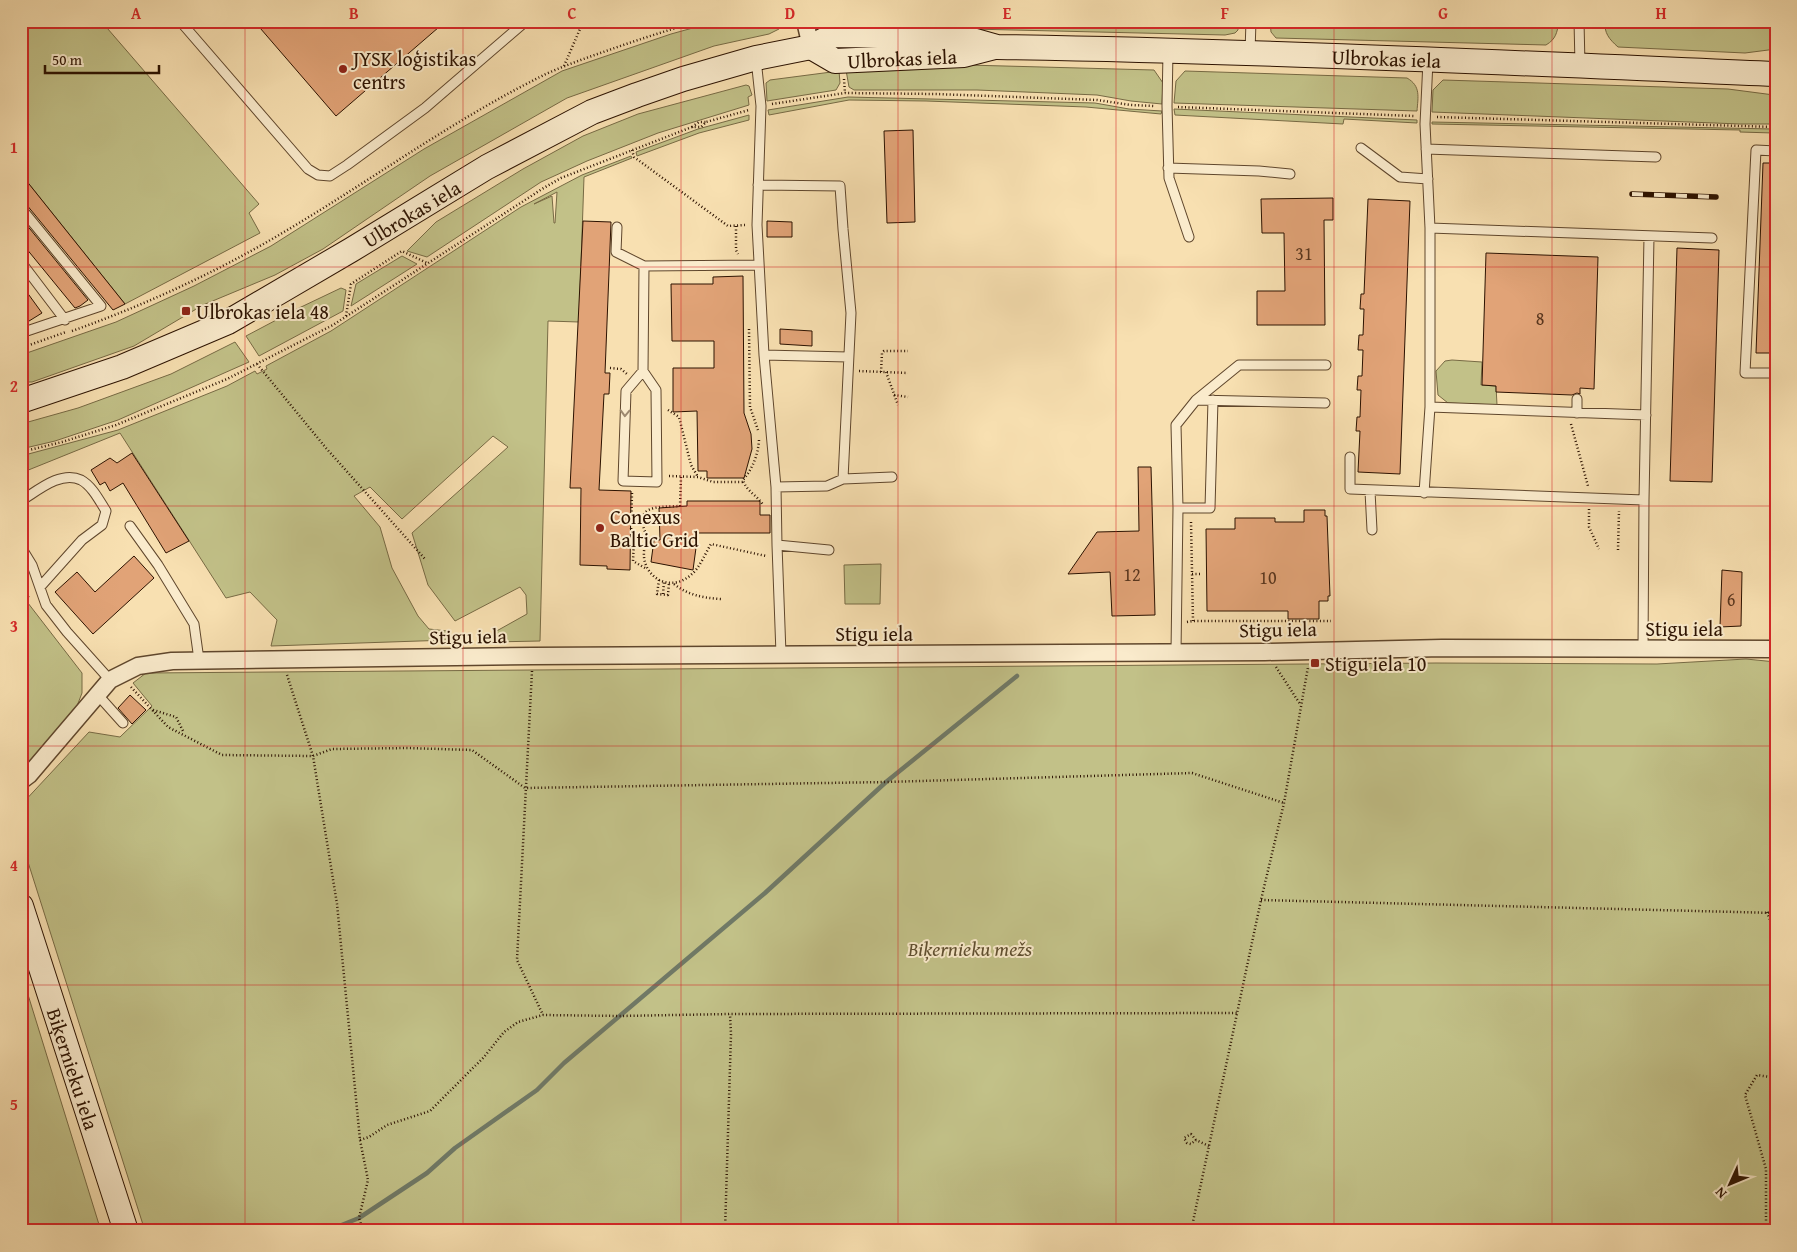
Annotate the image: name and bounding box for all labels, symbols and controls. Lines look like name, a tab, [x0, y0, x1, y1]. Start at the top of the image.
text: A	[131, 1, 142, 25]
text: B	[349, 1, 359, 25]
text: C	[567, 1, 577, 25]
text: D	[785, 1, 795, 25]
text: E	[1003, 1, 1012, 25]
text: F	[1221, 1, 1229, 25]
text: G	[1438, 1, 1448, 25]
text: H	[1655, 1, 1667, 25]
street label: Ulbrokas iela	[847, 41, 958, 75]
street label: Ulbrokas iela	[1331, 41, 1442, 74]
scale bar	[45, 42, 159, 74]
place label: JYSK loģistikas centrs	[350, 44, 477, 96]
text: 50 m	[52, 49, 83, 70]
marker: JYSK loģistikas centrs	[337, 63, 349, 75]
text: 1	[10, 135, 18, 159]
street label: Ulbrokas iela	[357, 172, 466, 254]
house number: 31	[1295, 240, 1313, 267]
place label: Ulbrokas iela 48	[196, 297, 329, 326]
marker: Ulbrokas iela 48	[180, 305, 192, 317]
house number: 8	[1536, 305, 1544, 332]
text: 2	[10, 374, 18, 398]
one-way arrow	[620, 410, 630, 418]
place label: Conexus Baltic Grid	[610, 502, 699, 554]
marker: Conexus Baltic Grid	[594, 522, 606, 534]
house number: 12	[1123, 561, 1141, 588]
house number: 10	[1259, 564, 1277, 591]
house number: 6	[1727, 586, 1735, 613]
text: 3	[10, 614, 18, 638]
street label: Stigu iela	[1239, 614, 1318, 644]
street label: Stigu iela	[1645, 614, 1723, 643]
street label: Stigu iela	[835, 619, 913, 648]
street label: Stigu iela	[429, 621, 508, 651]
place label: Stigu iela 10	[1325, 649, 1426, 678]
marker: Stigu iela 10	[1309, 657, 1321, 669]
text: 4	[10, 853, 18, 877]
park label: Biķernieku mežs	[907, 934, 1033, 963]
street label: Biķernieku iela	[40, 1004, 107, 1134]
text: 5	[10, 1092, 18, 1116]
north arrow	[1704, 1160, 1754, 1210]
text: N	[1710, 1182, 1731, 1203]

